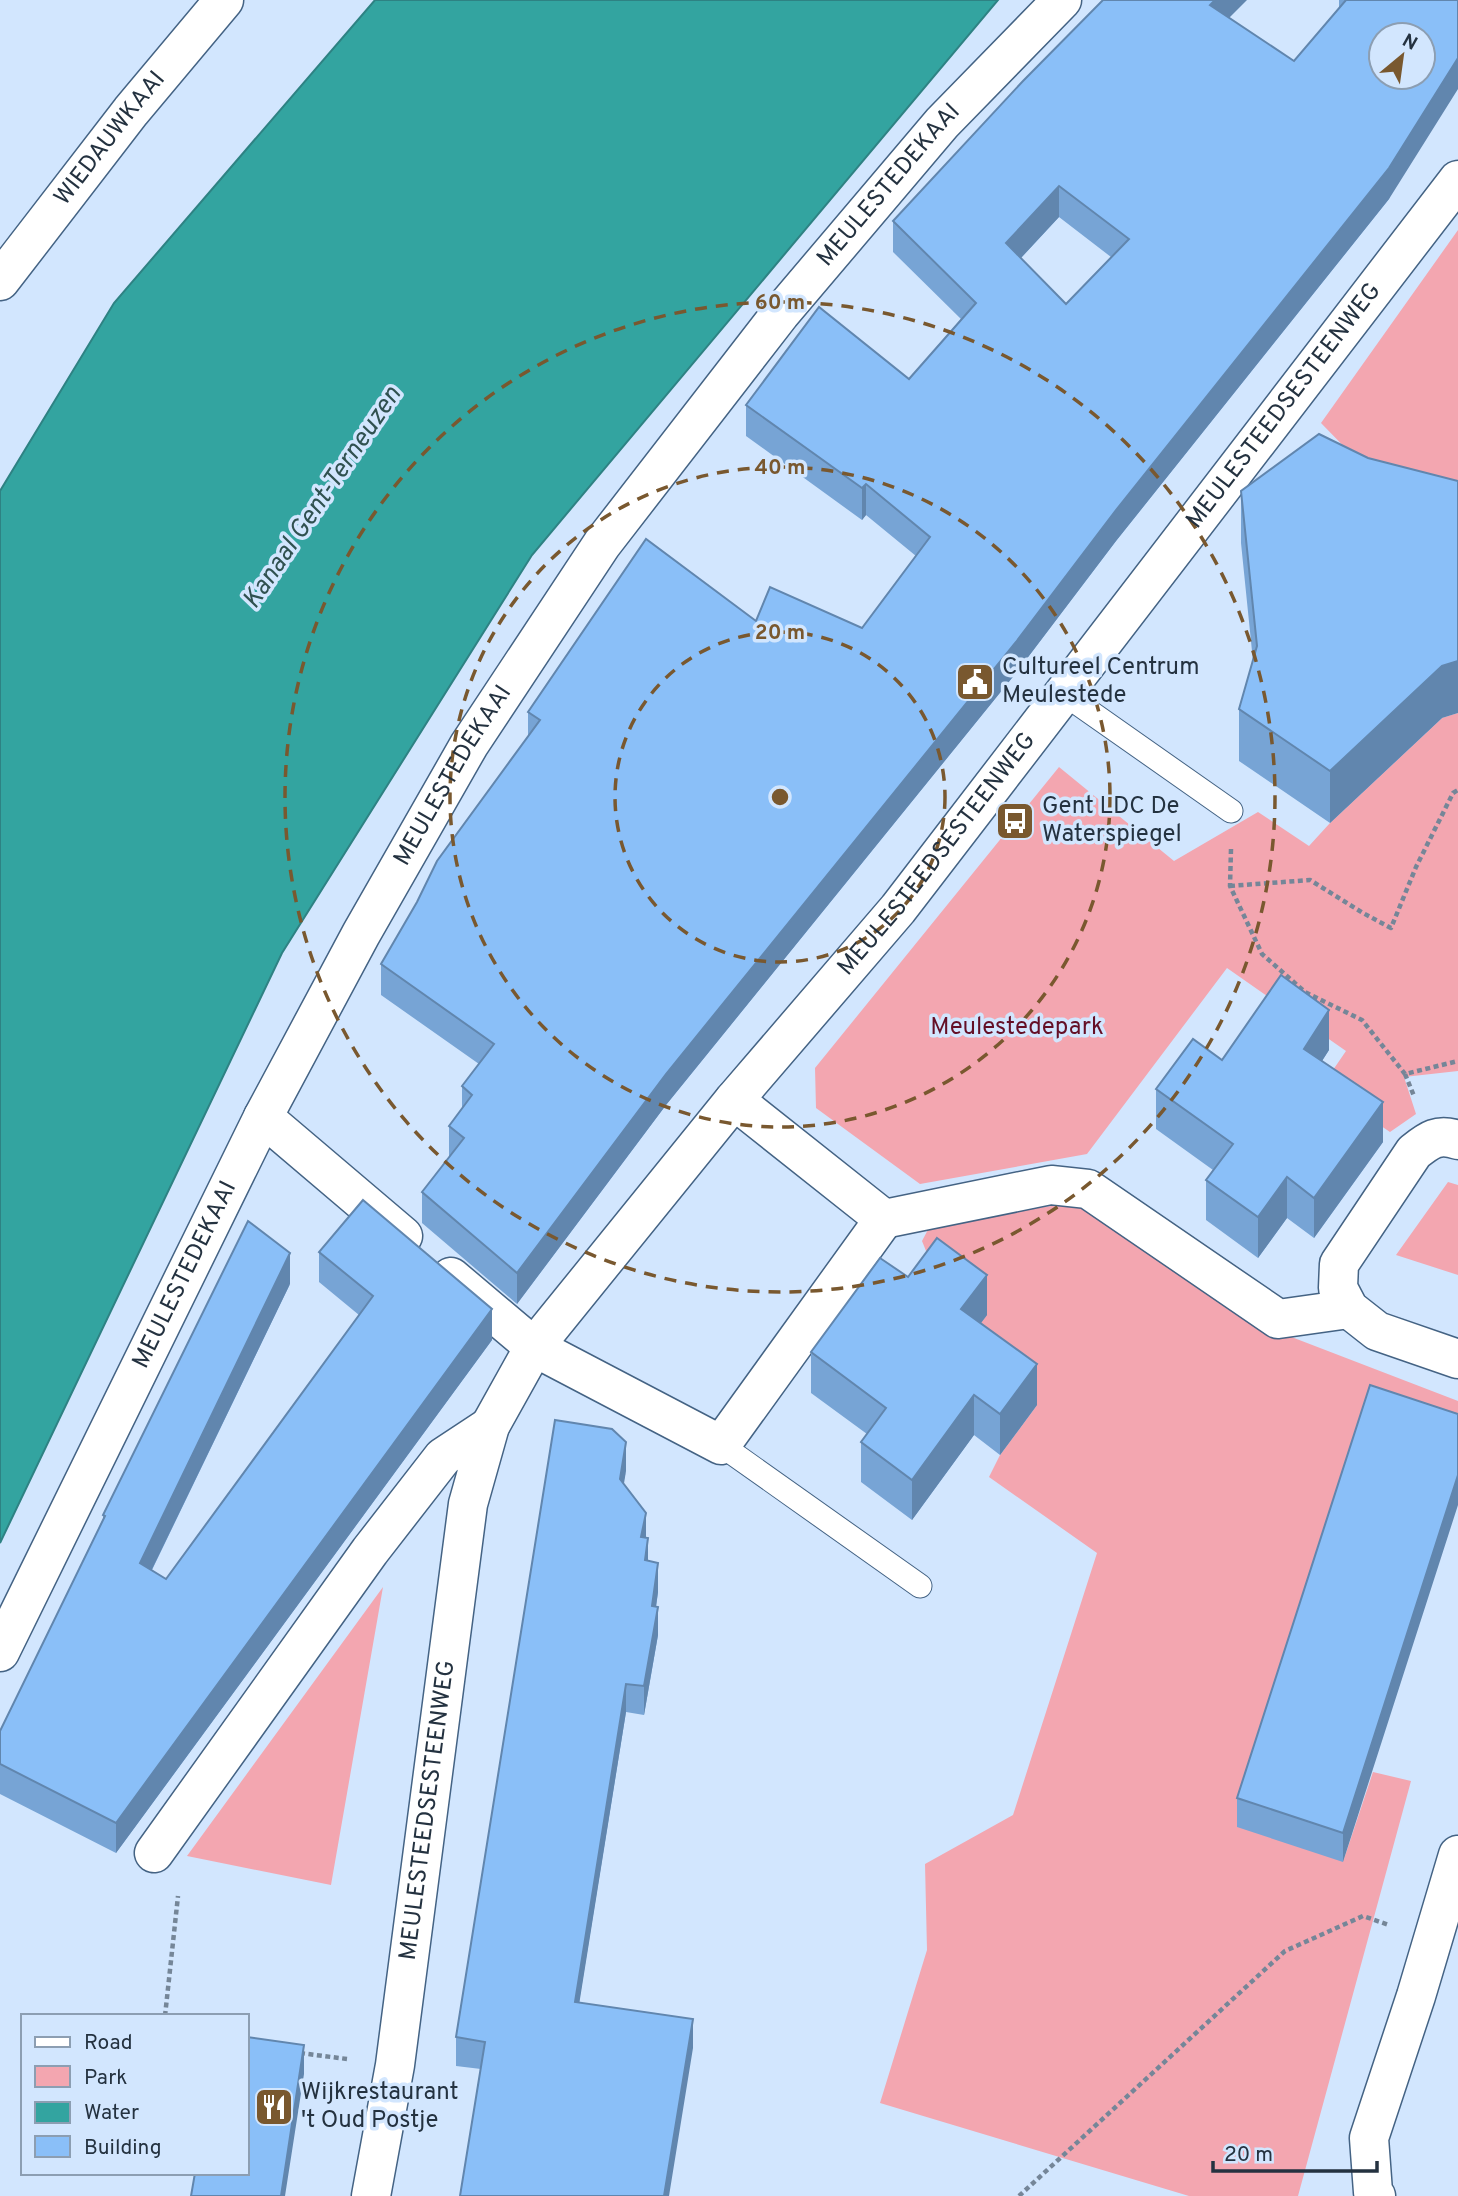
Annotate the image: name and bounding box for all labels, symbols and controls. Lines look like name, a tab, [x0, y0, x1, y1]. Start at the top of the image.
north arrow	[1367, 21, 1437, 91]
text: N	[1397, 29, 1421, 57]
street label: WIEDAUWKAAI	[48, 65, 173, 212]
street label: MEULESTEDEKAAI	[811, 98, 967, 273]
street label: MEULESTEEDSESTEENWEG	[1180, 277, 1388, 535]
text: 60 m	[755, 290, 805, 317]
water label: Kanaal Gent-Terneuzen	[236, 380, 410, 616]
text: 40 m	[755, 455, 805, 482]
text: 20 m	[755, 620, 805, 647]
place label: Cultureel Centrum Meulestede	[1002, 653, 1200, 711]
public building icon: Cultureel Centrum Meulestede	[954, 661, 996, 703]
street label: MEULESTEDEKAAI	[388, 680, 519, 871]
street label: MEULESTEEDSESTEENWEG	[832, 727, 1043, 982]
centre of rings	[768, 785, 792, 809]
place label: Gent LDC De Waterspiegel	[1042, 792, 1182, 850]
bus stop icon: Gent LDC De Waterspiegel	[994, 800, 1036, 842]
park label: Meulestedepark	[930, 1013, 1104, 1043]
street label: MEULESTEDEKAAI	[127, 1176, 244, 1374]
street label: MEULESTEEDSESTEENWEG	[394, 1659, 463, 1962]
legend	[21, 2014, 248, 2175]
text: Road	[84, 2030, 133, 2057]
text: Park	[84, 2065, 127, 2092]
place label: Wijkrestaurant 't Oud Postje	[301, 2078, 459, 2136]
restaurant icon: Wijkrestaurant 't Oud Postje	[253, 2086, 295, 2128]
text: Water	[84, 2100, 139, 2127]
scale bar	[1213, 2130, 1378, 2174]
text: Building	[84, 2135, 162, 2162]
text: 20 m	[1224, 2142, 1273, 2169]

